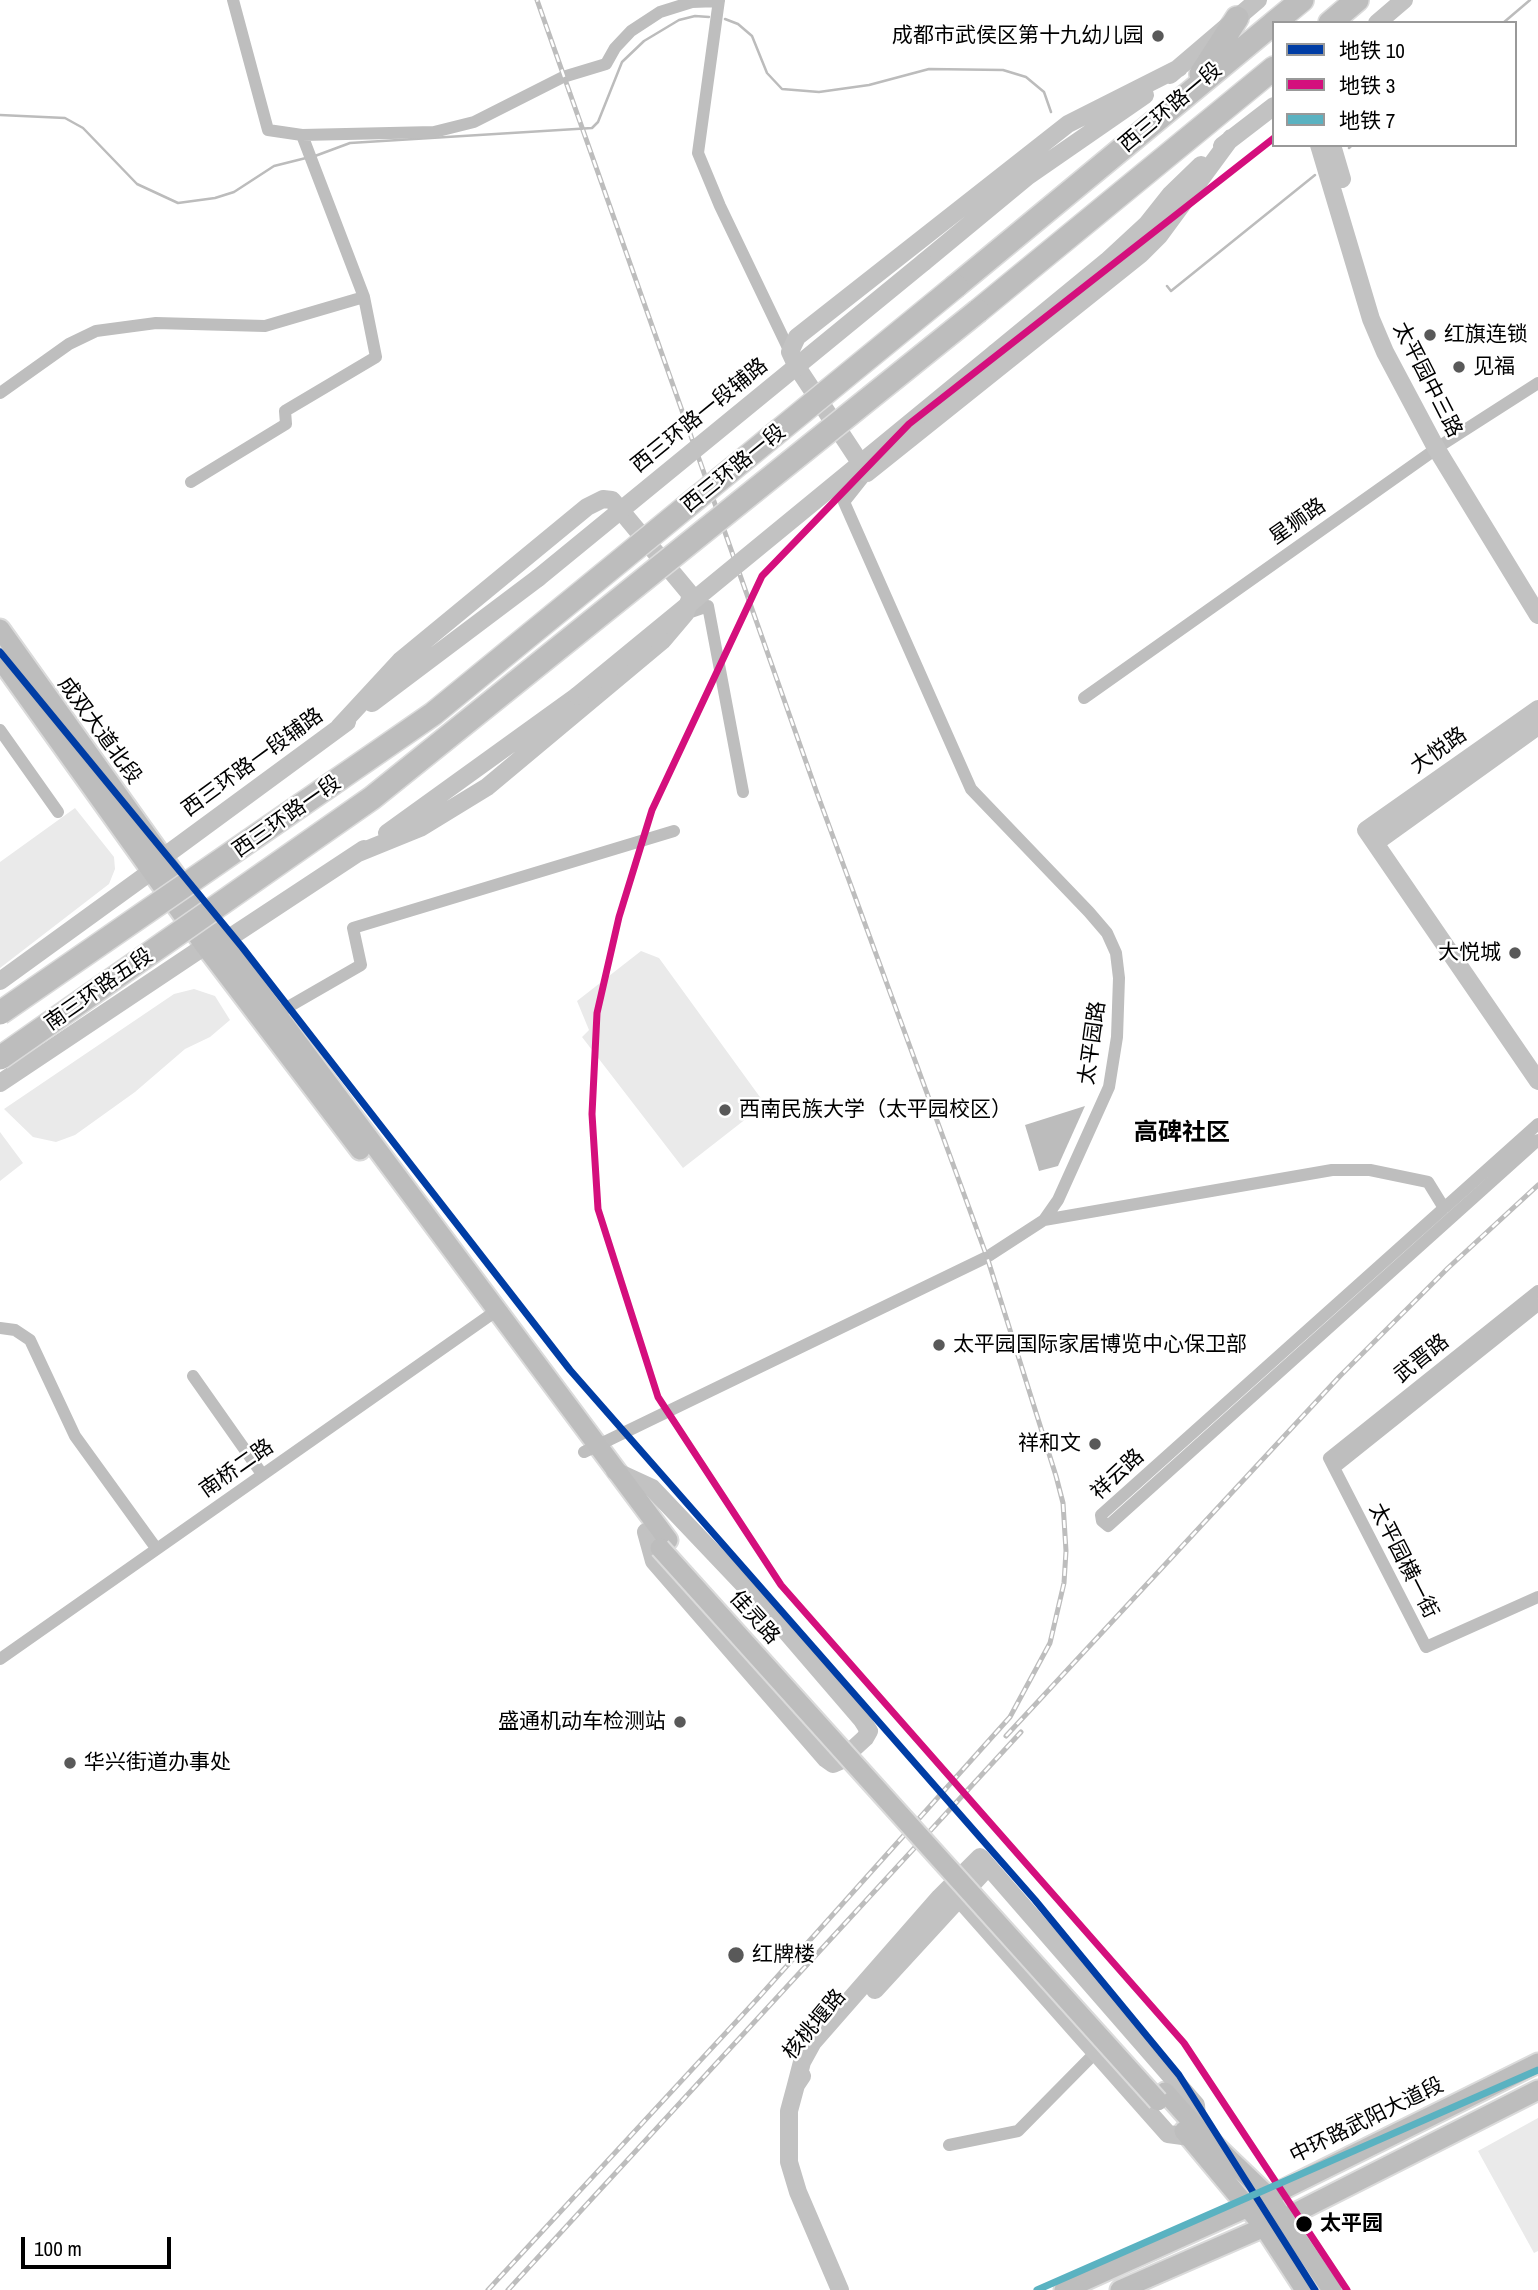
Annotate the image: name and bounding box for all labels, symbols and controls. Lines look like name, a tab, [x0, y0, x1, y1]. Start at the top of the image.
legend	[1272, 21, 1517, 147]
place label: 成都市武侯区第十九幼儿园	[892, 23, 1144, 49]
marker: 成都市武侯区第十九幼儿园	[1150, 28, 1166, 44]
text: 地铁 10	[1339, 36, 1405, 65]
street label: 西三环路一段	[1115, 58, 1227, 158]
text: 地铁 3	[1339, 71, 1395, 100]
text: 地铁 7	[1339, 106, 1395, 135]
street label: 太平园中三路	[1387, 318, 1467, 442]
place label: 红旗连锁	[1444, 322, 1528, 348]
marker: 红旗连锁	[1422, 327, 1438, 343]
street label: 西三环路一段辅路	[627, 353, 773, 479]
place label: 见福	[1473, 354, 1515, 380]
marker: 见福	[1451, 359, 1467, 375]
street label: 西三环路一段	[677, 420, 791, 518]
street label: 星狮路	[1265, 494, 1331, 550]
street label: 成双大道北段	[52, 673, 146, 789]
street label: 西三环路一段辅路	[178, 703, 328, 823]
street label: 大悦路	[1406, 723, 1472, 779]
street label: 西三环路一段	[228, 771, 346, 863]
place label: 大悦城	[1438, 940, 1501, 966]
street label: 南三环路五段	[40, 944, 158, 1036]
marker: 大悦城	[1507, 945, 1523, 961]
street label: 太平园路	[1075, 1000, 1111, 1086]
place label: 西南民族大学（太平园校区）	[739, 1097, 1012, 1123]
marker: 西南民族大学（太平园校区）	[717, 1102, 733, 1118]
district label: 高碑社区	[1134, 1120, 1230, 1148]
street label: 武晋路	[1390, 1329, 1454, 1389]
place label: 太平园国际家居博览中心保卫部	[953, 1332, 1247, 1358]
marker: 太平园国际家居博览中心保卫部	[931, 1337, 947, 1353]
place label: 祥和文	[1018, 1431, 1081, 1457]
street label: 南桥二路	[195, 1435, 279, 1503]
marker: 祥和文	[1087, 1436, 1103, 1452]
street label: 祥云路	[1086, 1444, 1150, 1506]
street label: 太平园横一街	[1363, 1499, 1443, 1623]
street label: 佳灵路	[724, 1586, 784, 1650]
place label: 盛通机动车检测站	[498, 1709, 666, 1735]
marker: 盛通机动车检测站	[672, 1714, 688, 1730]
place label: 华兴街道办事处	[84, 1750, 231, 1776]
marker: 华兴街道办事处	[62, 1755, 78, 1771]
place label: 红牌楼	[752, 1942, 815, 1968]
marker: 红牌楼	[726, 1945, 746, 1965]
street label: 核桃堰路	[778, 1985, 852, 2065]
street label: 中环路武阳大道段	[1286, 2073, 1448, 2169]
place label: 太平园	[1320, 2211, 1383, 2237]
marker: 太平园	[1294, 2214, 1314, 2234]
scale bar	[24, 2224, 175, 2268]
text: 100 m	[34, 2234, 82, 2263]

